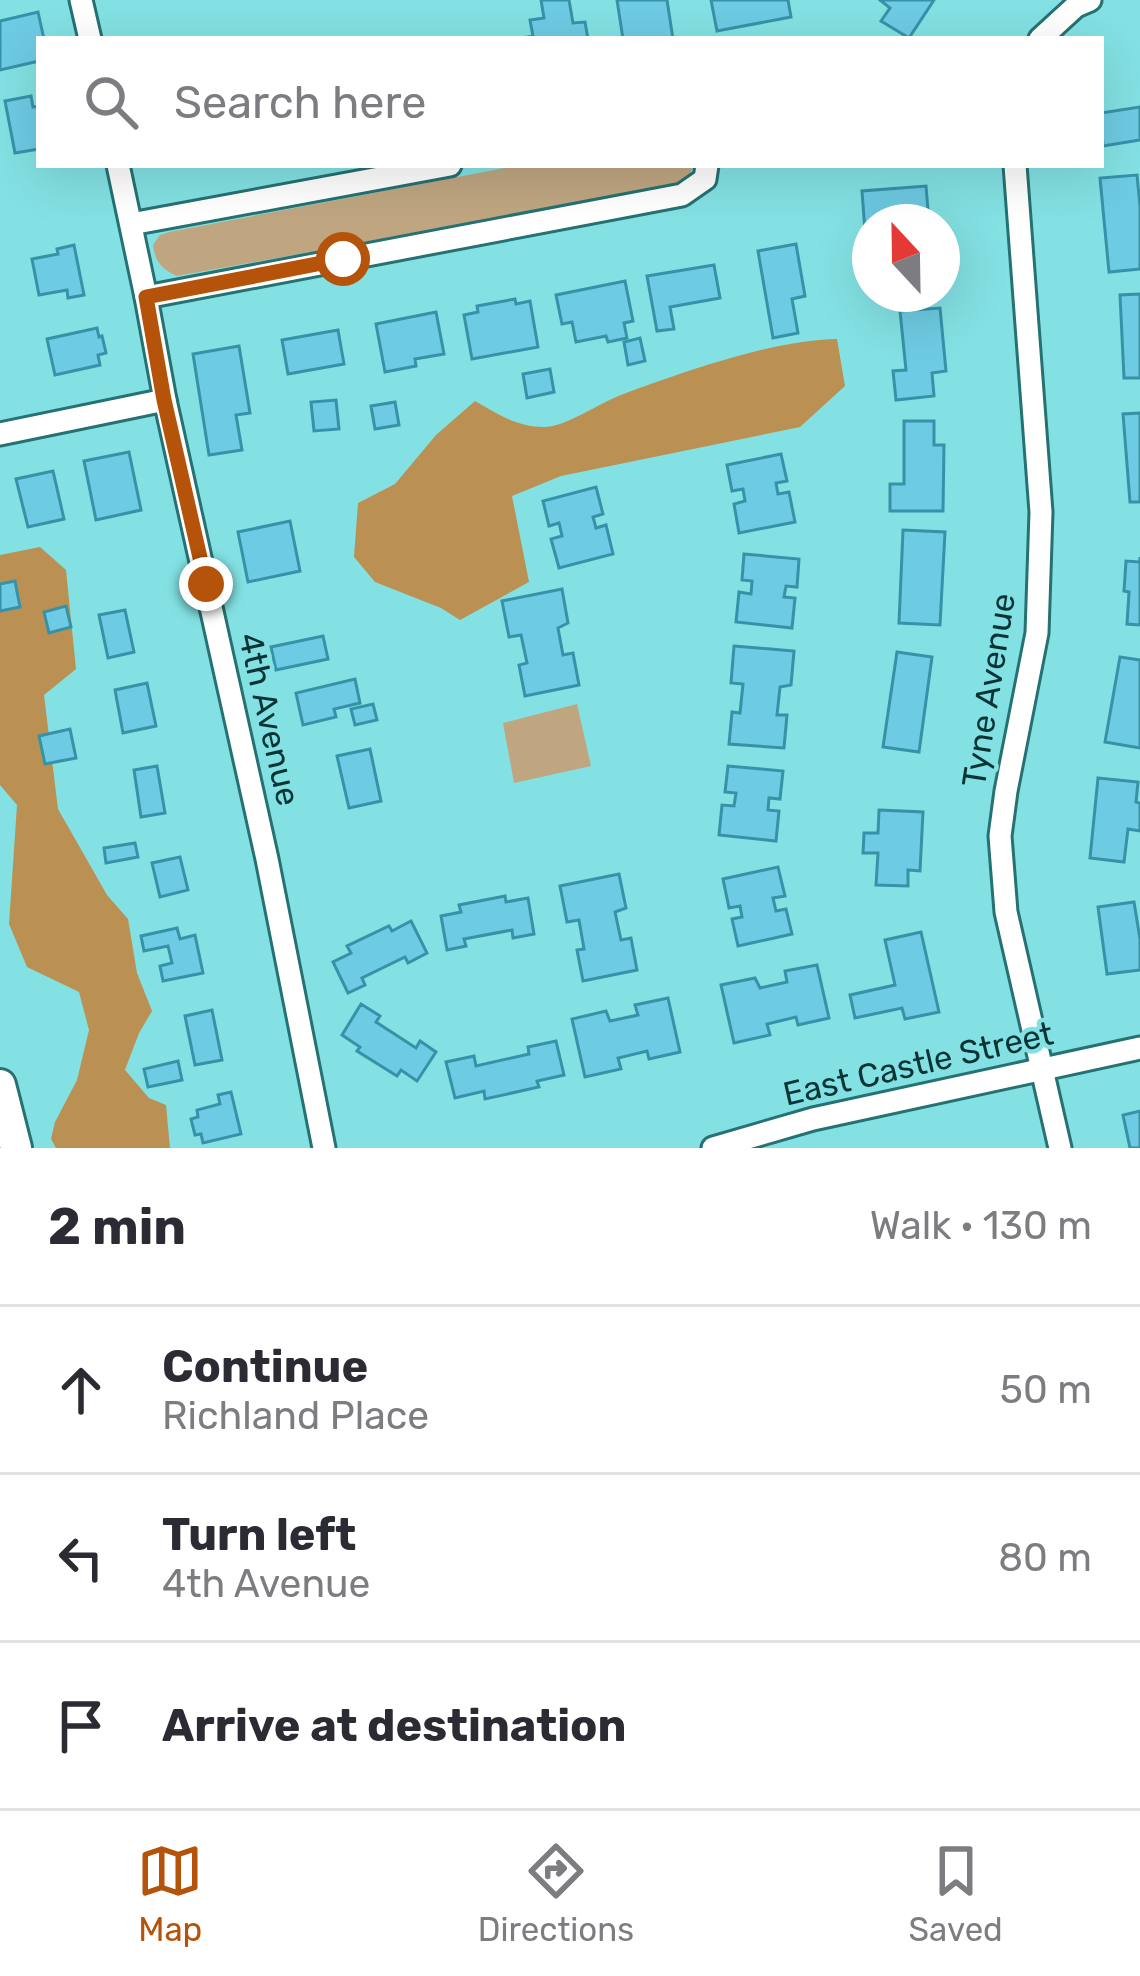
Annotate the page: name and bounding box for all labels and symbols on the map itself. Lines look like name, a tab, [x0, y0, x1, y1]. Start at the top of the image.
north arrow	[852, 204, 960, 312]
route start	[316, 232, 370, 286]
route end	[179, 557, 233, 611]
street label: Tyne Avenue	[954, 590, 1023, 790]
street label: 4th Avenue	[231, 629, 308, 809]
street label: East Castle Street	[779, 1013, 1057, 1114]

